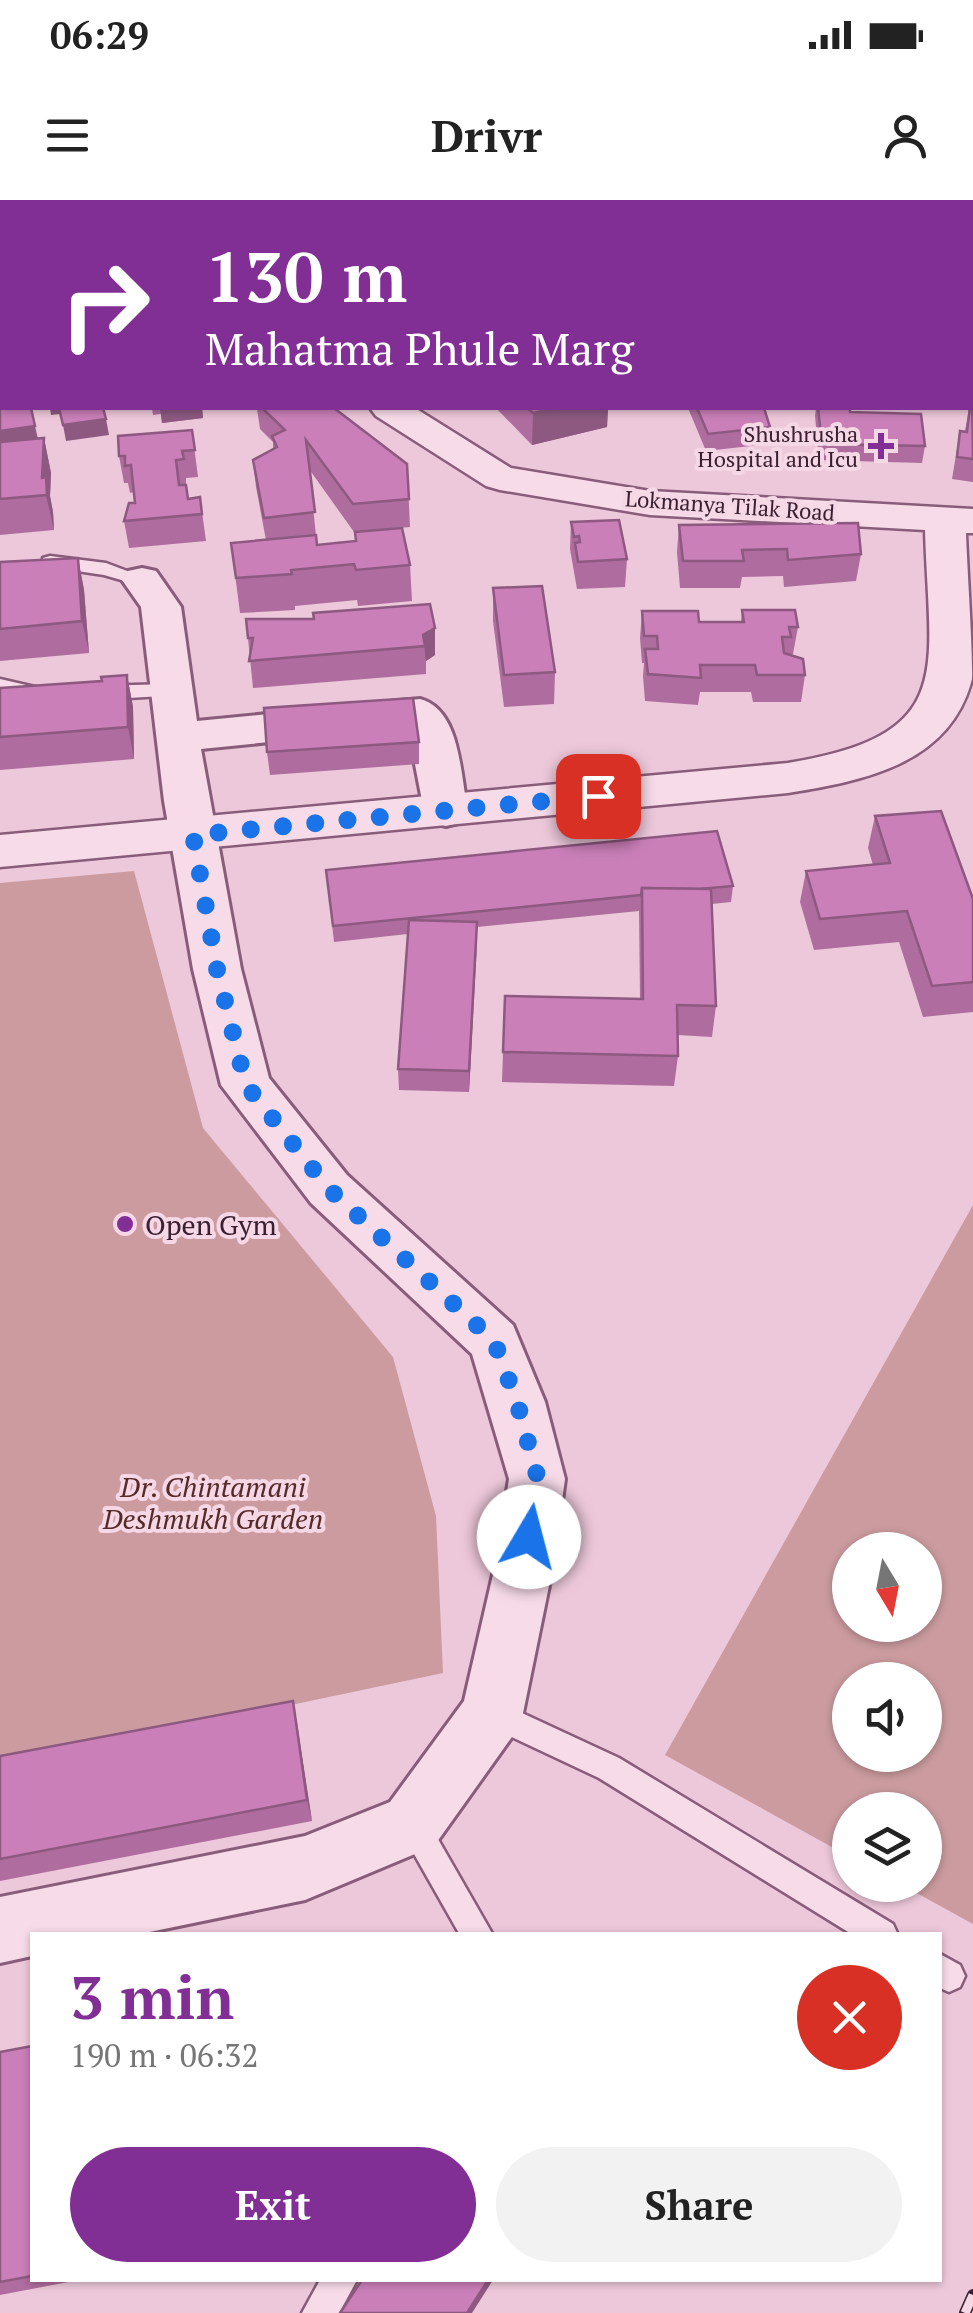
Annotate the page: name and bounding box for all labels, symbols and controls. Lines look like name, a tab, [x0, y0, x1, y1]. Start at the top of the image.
text: 06:29	[50, 10, 149, 60]
text: Drivr	[431, 105, 542, 165]
icon: menu	[40, 108, 95, 163]
icon: person	[878, 108, 933, 163]
text: 130 m	[205, 229, 407, 322]
icon: right	[40, 240, 170, 370]
text: Mahatma Phule Marg	[205, 318, 634, 378]
place label: Shushrusha Hospital and Icu	[698, 419, 858, 473]
marker: Shushrusha Hospital and Icu	[868, 433, 894, 459]
street label: Lokmanya Tilak Road	[624, 483, 836, 527]
pin	[556, 754, 641, 839]
icon: arrive	[571, 769, 626, 824]
place label: Open Gym	[145, 1206, 277, 1243]
marker: Open Gym	[114, 1213, 136, 1235]
park label: Dr. Chintamani Deshmukh Garden	[102, 1468, 323, 1537]
position arrow	[477, 1485, 581, 1589]
north arrow	[832, 1532, 942, 1642]
map controls	[832, 1532, 942, 1902]
button: sound	[832, 1662, 942, 1772]
button: layers	[832, 1792, 942, 1902]
text: 3 min	[70, 1957, 234, 2036]
button: close	[797, 1965, 902, 2070]
text: 190 m · 06:32	[70, 2034, 258, 2076]
button: Exit	[70, 2147, 476, 2262]
button: Share	[496, 2147, 902, 2262]

